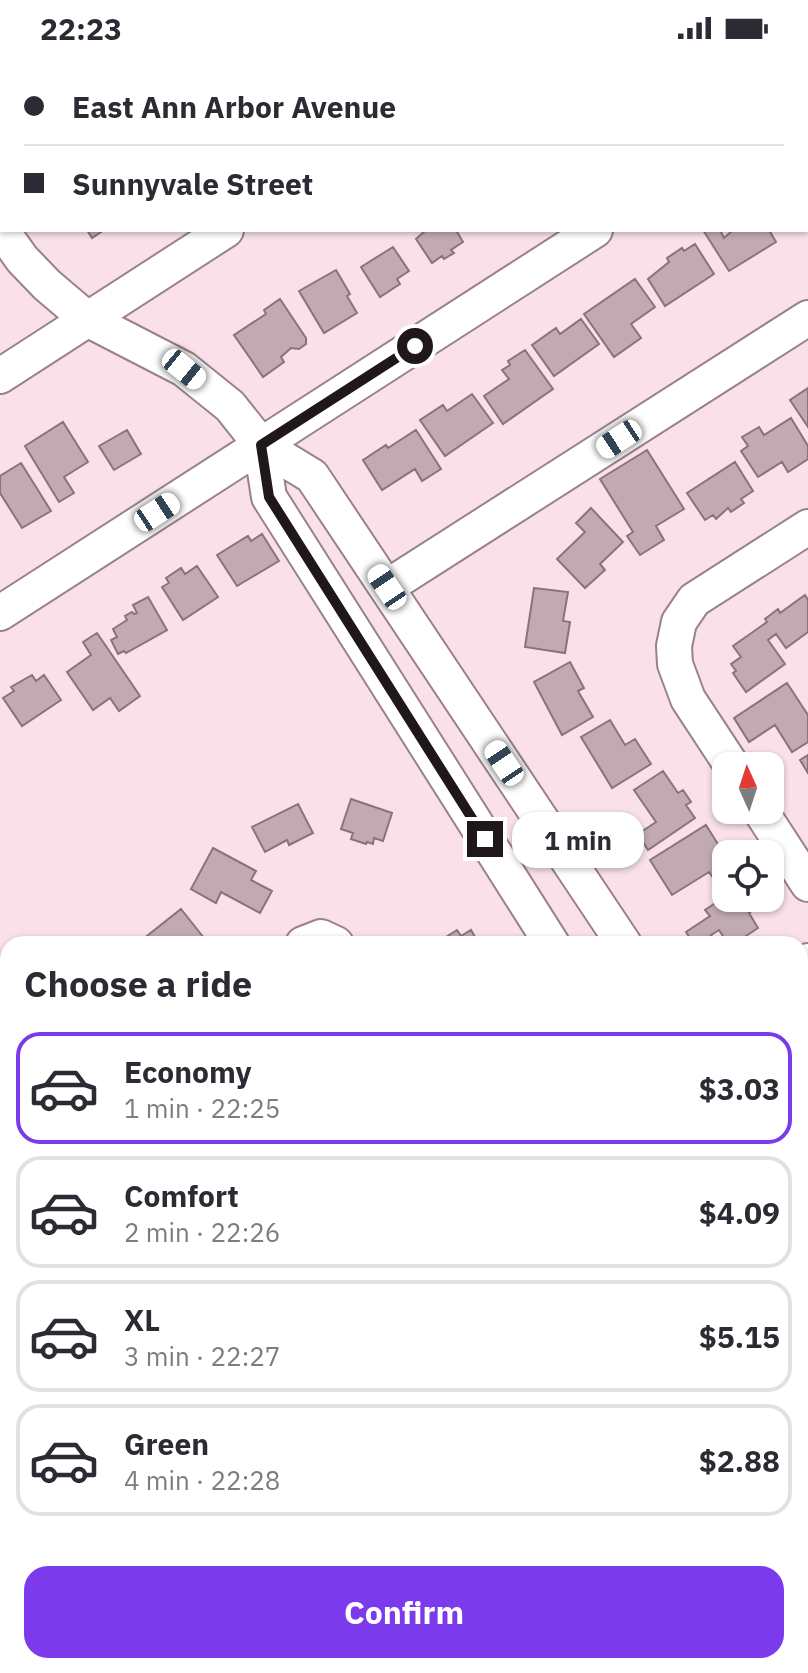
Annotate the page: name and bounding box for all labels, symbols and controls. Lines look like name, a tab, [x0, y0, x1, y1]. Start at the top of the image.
text: 22:23	[40, 9, 122, 48]
text: East Ann Arbor Avenue	[72, 87, 396, 126]
text: Sunnyvale Street	[72, 164, 313, 203]
route start	[397, 328, 433, 364]
car	[158, 345, 210, 393]
car	[592, 416, 646, 462]
car	[130, 489, 184, 535]
car	[364, 560, 410, 614]
car	[481, 736, 527, 790]
north arrow	[712, 752, 784, 824]
map controls	[712, 752, 784, 912]
callout: 1 min	[513, 811, 645, 867]
route end	[467, 821, 503, 857]
text: 1 min	[544, 823, 612, 857]
button: locate	[712, 840, 784, 912]
text: Choose a ride	[24, 960, 252, 1007]
icon: car	[28, 1052, 100, 1124]
text: Economy	[124, 1052, 252, 1091]
text: $3.03	[699, 1069, 780, 1108]
text: 1 min · 22:25	[124, 1091, 280, 1125]
icon: car	[28, 1176, 100, 1248]
text: Comfort	[124, 1176, 239, 1215]
text: $4.09	[699, 1193, 780, 1232]
text: 2 min · 22:26	[124, 1215, 280, 1249]
icon: car	[28, 1300, 100, 1372]
text: XL	[124, 1300, 160, 1339]
text: $5.15	[699, 1317, 780, 1356]
text: 3 min · 22:27	[124, 1339, 280, 1373]
icon: car	[28, 1424, 100, 1496]
text: Green	[124, 1424, 209, 1463]
text: $2.88	[699, 1441, 780, 1480]
text: 4 min · 22:28	[124, 1463, 280, 1497]
button: Confirm	[24, 1566, 784, 1658]

